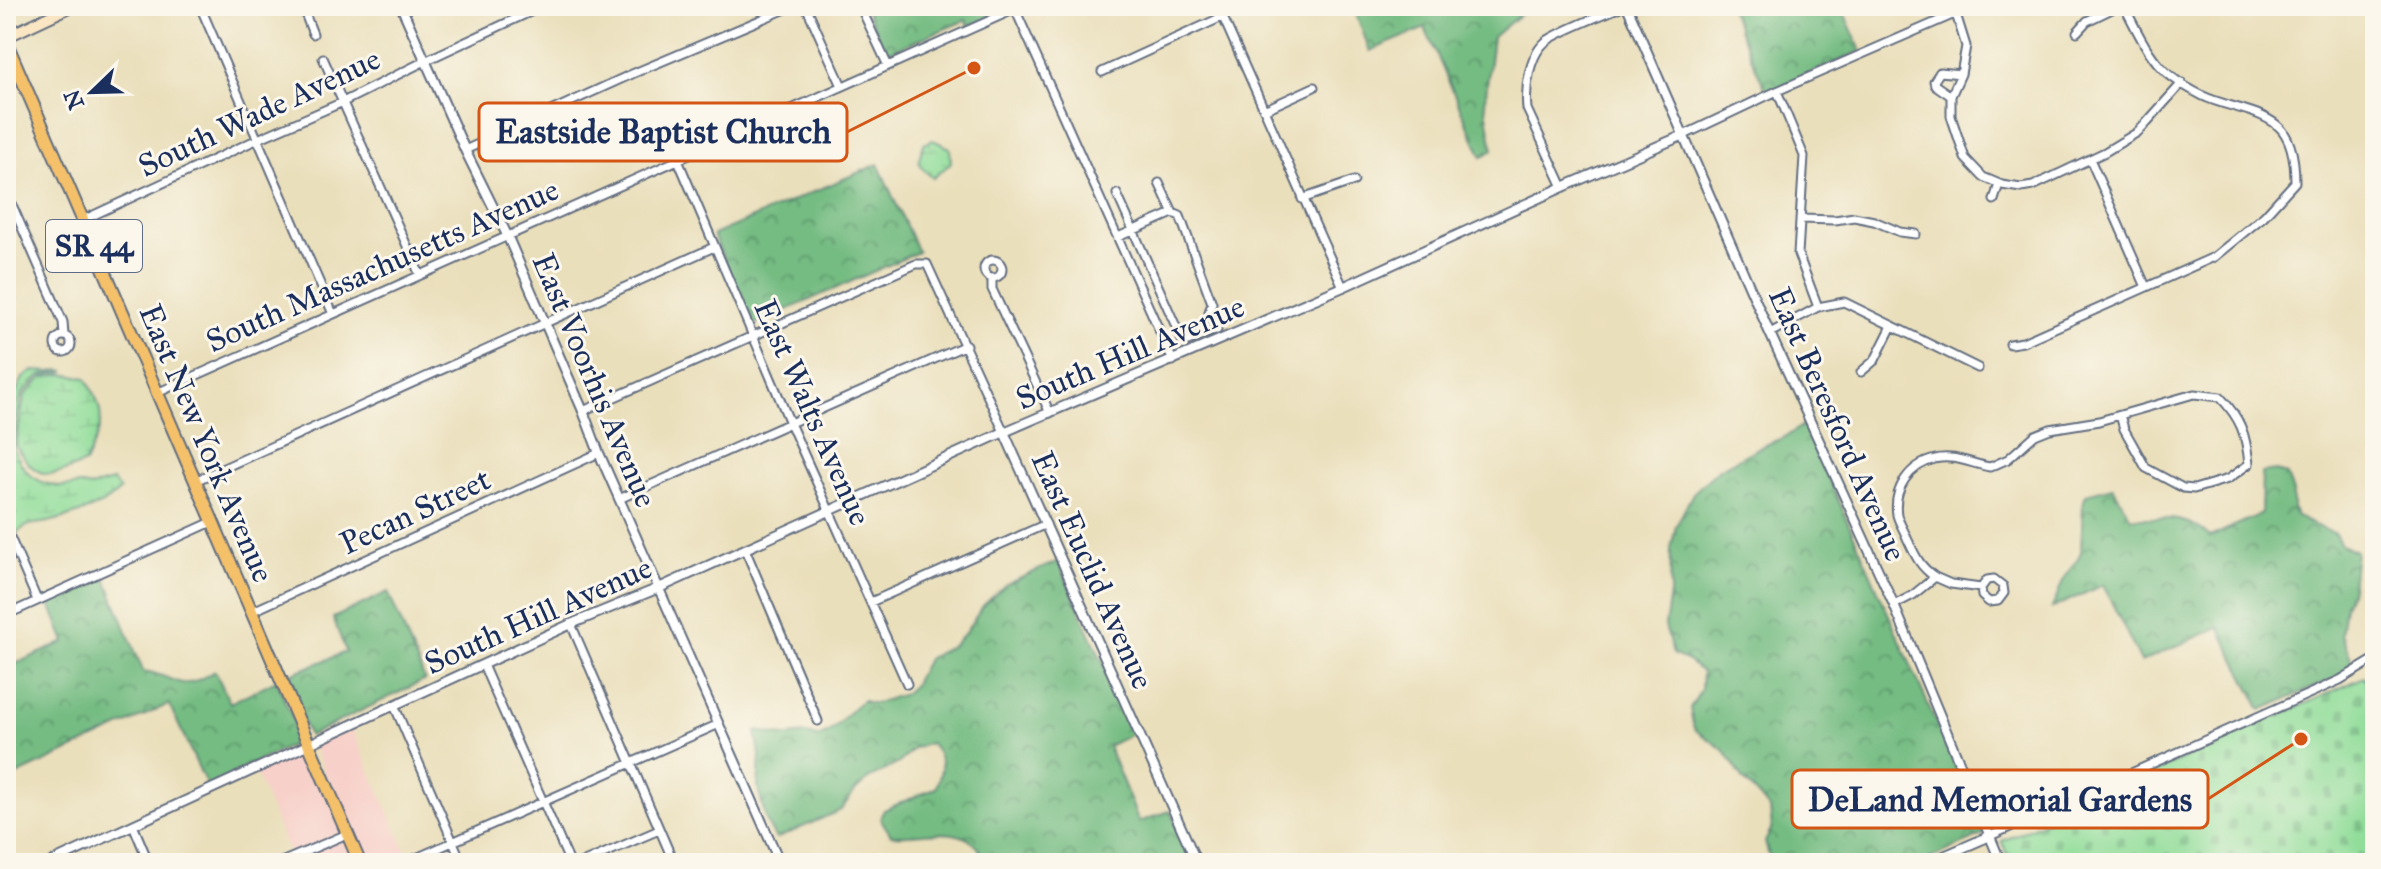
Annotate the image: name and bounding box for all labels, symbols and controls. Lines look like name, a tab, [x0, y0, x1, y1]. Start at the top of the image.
street label: South Wade Avenue	[132, 39, 386, 186]
north arrow	[52, 52, 132, 132]
text: N	[58, 85, 90, 113]
callout: Eastside Baptist Church	[479, 103, 847, 161]
text: Eastside Baptist Church	[495, 111, 831, 152]
street label: South Massachusetts Avenue	[200, 170, 564, 361]
road number: SR 44	[46, 220, 142, 272]
street label: East Voorhis Avenue	[523, 247, 666, 513]
street label: East Beresford Avenue	[1760, 281, 1915, 567]
street label: South Hill Avenue	[1010, 287, 1250, 418]
street label: East Walts Avenue	[745, 293, 880, 531]
street label: East New York Avenue	[130, 298, 283, 588]
street label: East Euclid Avenue	[1023, 445, 1162, 695]
street label: Pecan Street	[334, 460, 497, 563]
street label: South Hill Avenue	[419, 548, 658, 683]
callout: DeLand Memorial Gardens	[1792, 770, 2208, 828]
text: DeLand Memorial Gardens	[1808, 779, 2192, 820]

